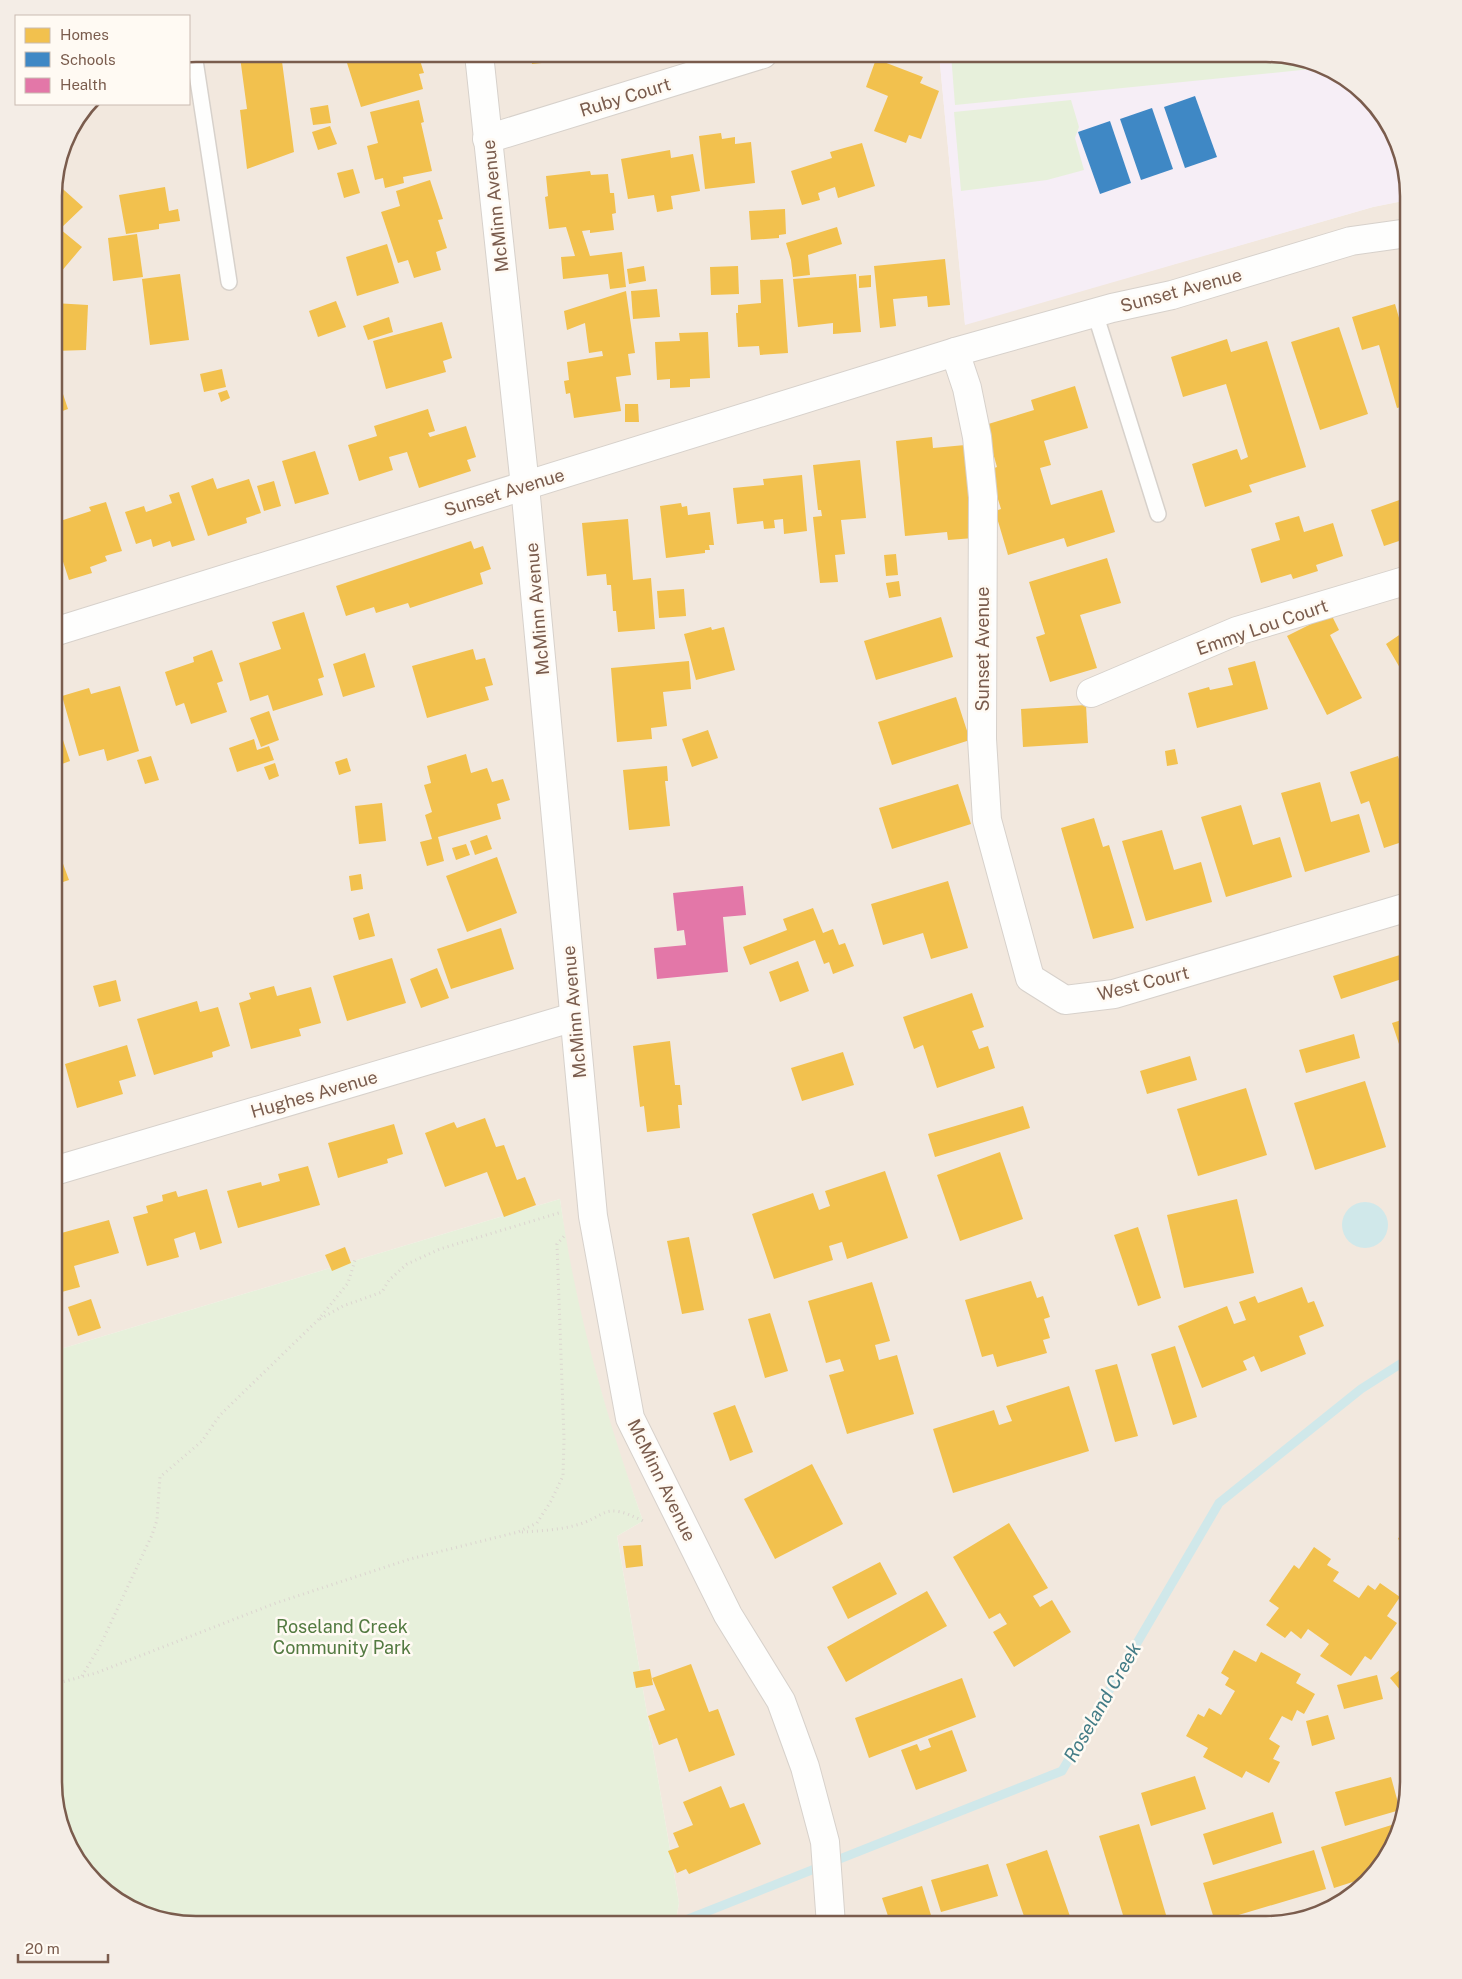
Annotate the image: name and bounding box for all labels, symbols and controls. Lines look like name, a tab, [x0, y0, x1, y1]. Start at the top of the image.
legend	[15, 15, 190, 105]
text: Homes	[60, 26, 109, 43]
text: Schools	[60, 51, 116, 68]
street label: Ruby Court	[577, 73, 673, 121]
text: Health	[60, 76, 107, 93]
street label: McMinn Avenue	[478, 139, 512, 273]
street label: Sunset Avenue	[1118, 264, 1244, 316]
street label: Sunset Avenue	[441, 464, 567, 520]
street label: McMinn Avenue	[521, 542, 553, 676]
street label: Sunset Avenue	[972, 586, 993, 712]
street label: Emmy Lou Court	[1194, 595, 1330, 659]
street label: McMinn Avenue	[558, 945, 590, 1079]
street label: West Court	[1095, 961, 1191, 1005]
street label: Hughes Avenue	[248, 1066, 380, 1122]
street label: McMinn Avenue	[623, 1416, 701, 1544]
park label: Roseland Creek Community Park	[273, 1616, 411, 1658]
water label: Roseland Creek	[1059, 1638, 1145, 1766]
scale bar	[18, 1932, 108, 1964]
text: 20 m	[25, 1940, 60, 1957]

